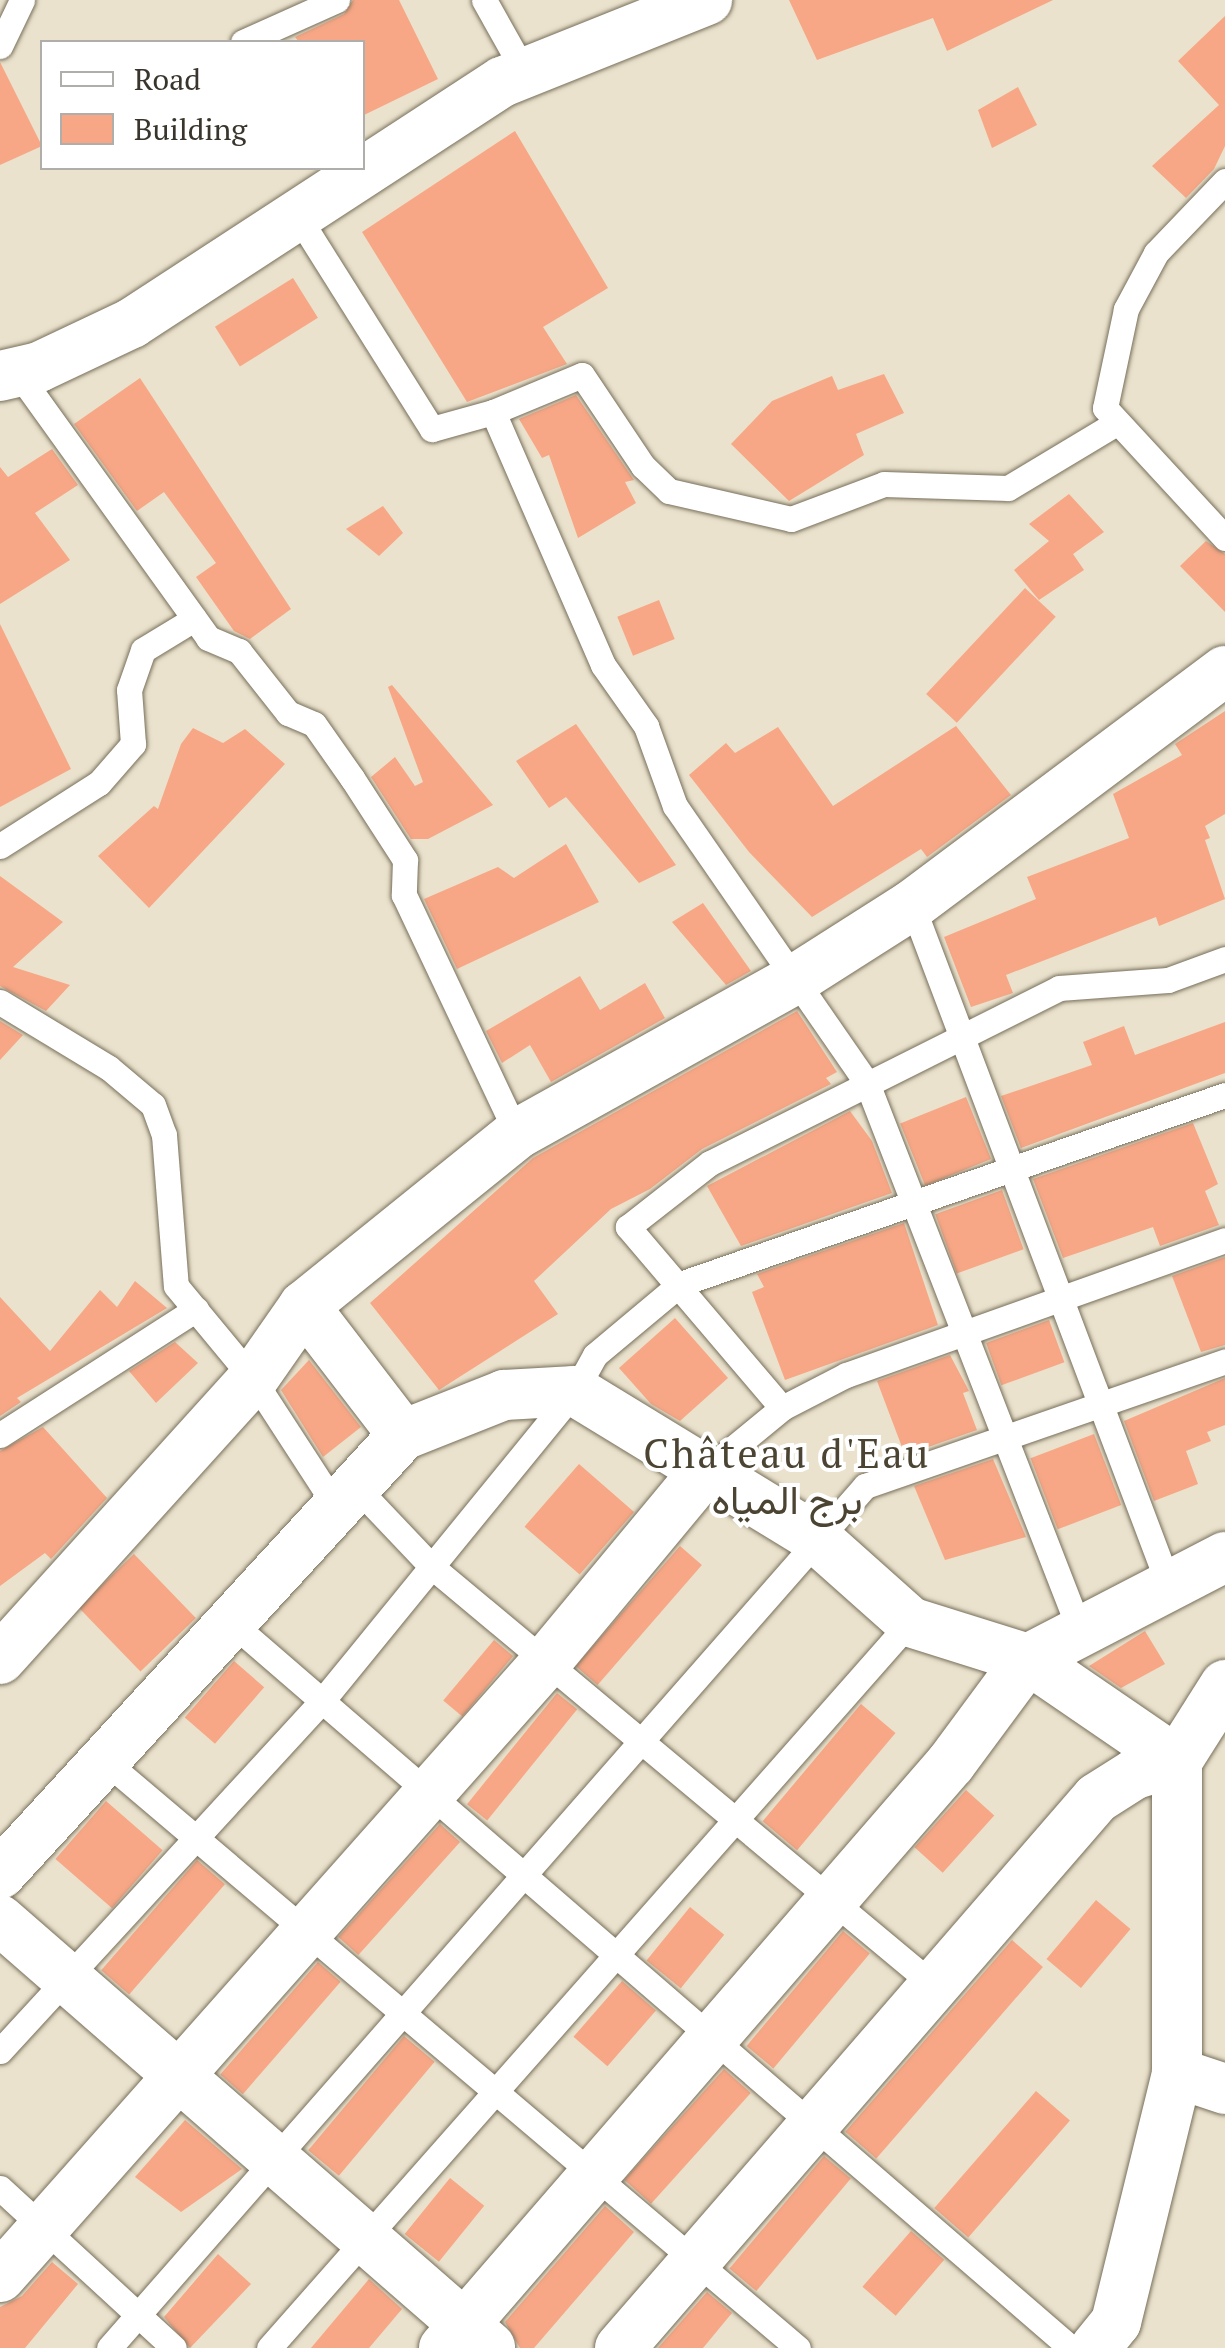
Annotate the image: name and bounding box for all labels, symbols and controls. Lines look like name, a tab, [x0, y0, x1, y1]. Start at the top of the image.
legend	[40, 40, 365, 170]
text: Road	[134, 59, 201, 99]
text: Building	[134, 109, 247, 149]
district label: Château d'Eau برج المياه	[643, 1429, 931, 1523]

